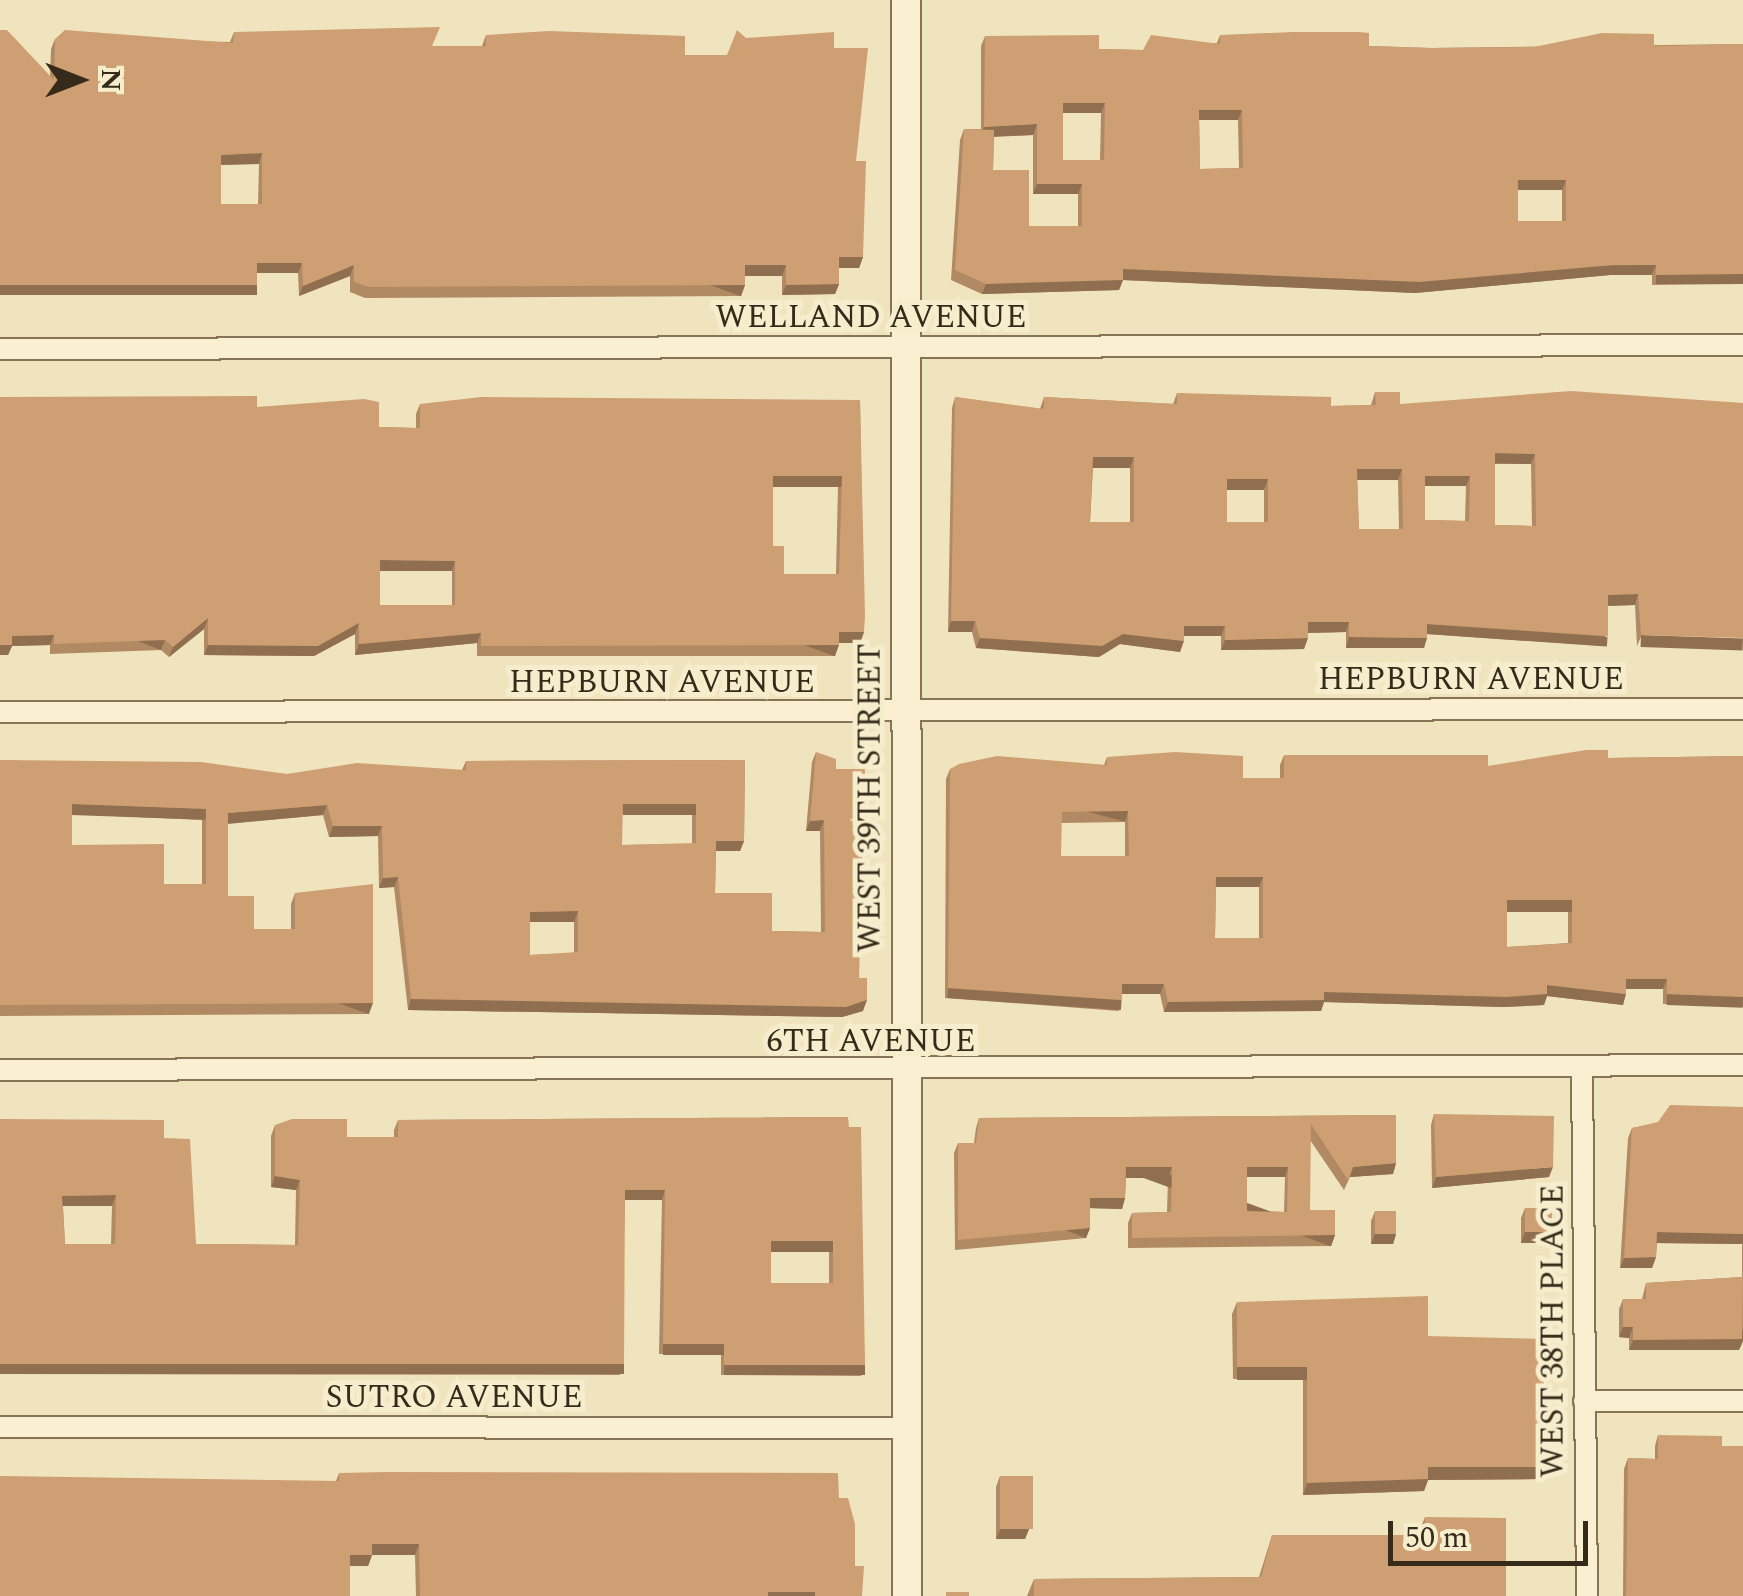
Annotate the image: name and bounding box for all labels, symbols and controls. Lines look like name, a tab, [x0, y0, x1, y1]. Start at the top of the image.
north arrow	[30, 30, 130, 130]
text: N	[89, 69, 132, 91]
street label: WELLAND AVENUE	[715, 299, 1027, 337]
street label: WEST 39TH STREET	[852, 643, 890, 953]
street label: HEPBURN AVENUE	[1318, 661, 1624, 699]
street label: HEPBURN AVENUE	[509, 664, 815, 702]
street label: 6TH AVENUE	[766, 1023, 976, 1061]
street label: WEST 38TH PLACE	[1535, 1184, 1573, 1478]
street label: SUTRO AVENUE	[325, 1379, 583, 1417]
scale bar	[1393, 1501, 1593, 1563]
text: 50 m	[1405, 1515, 1468, 1561]

